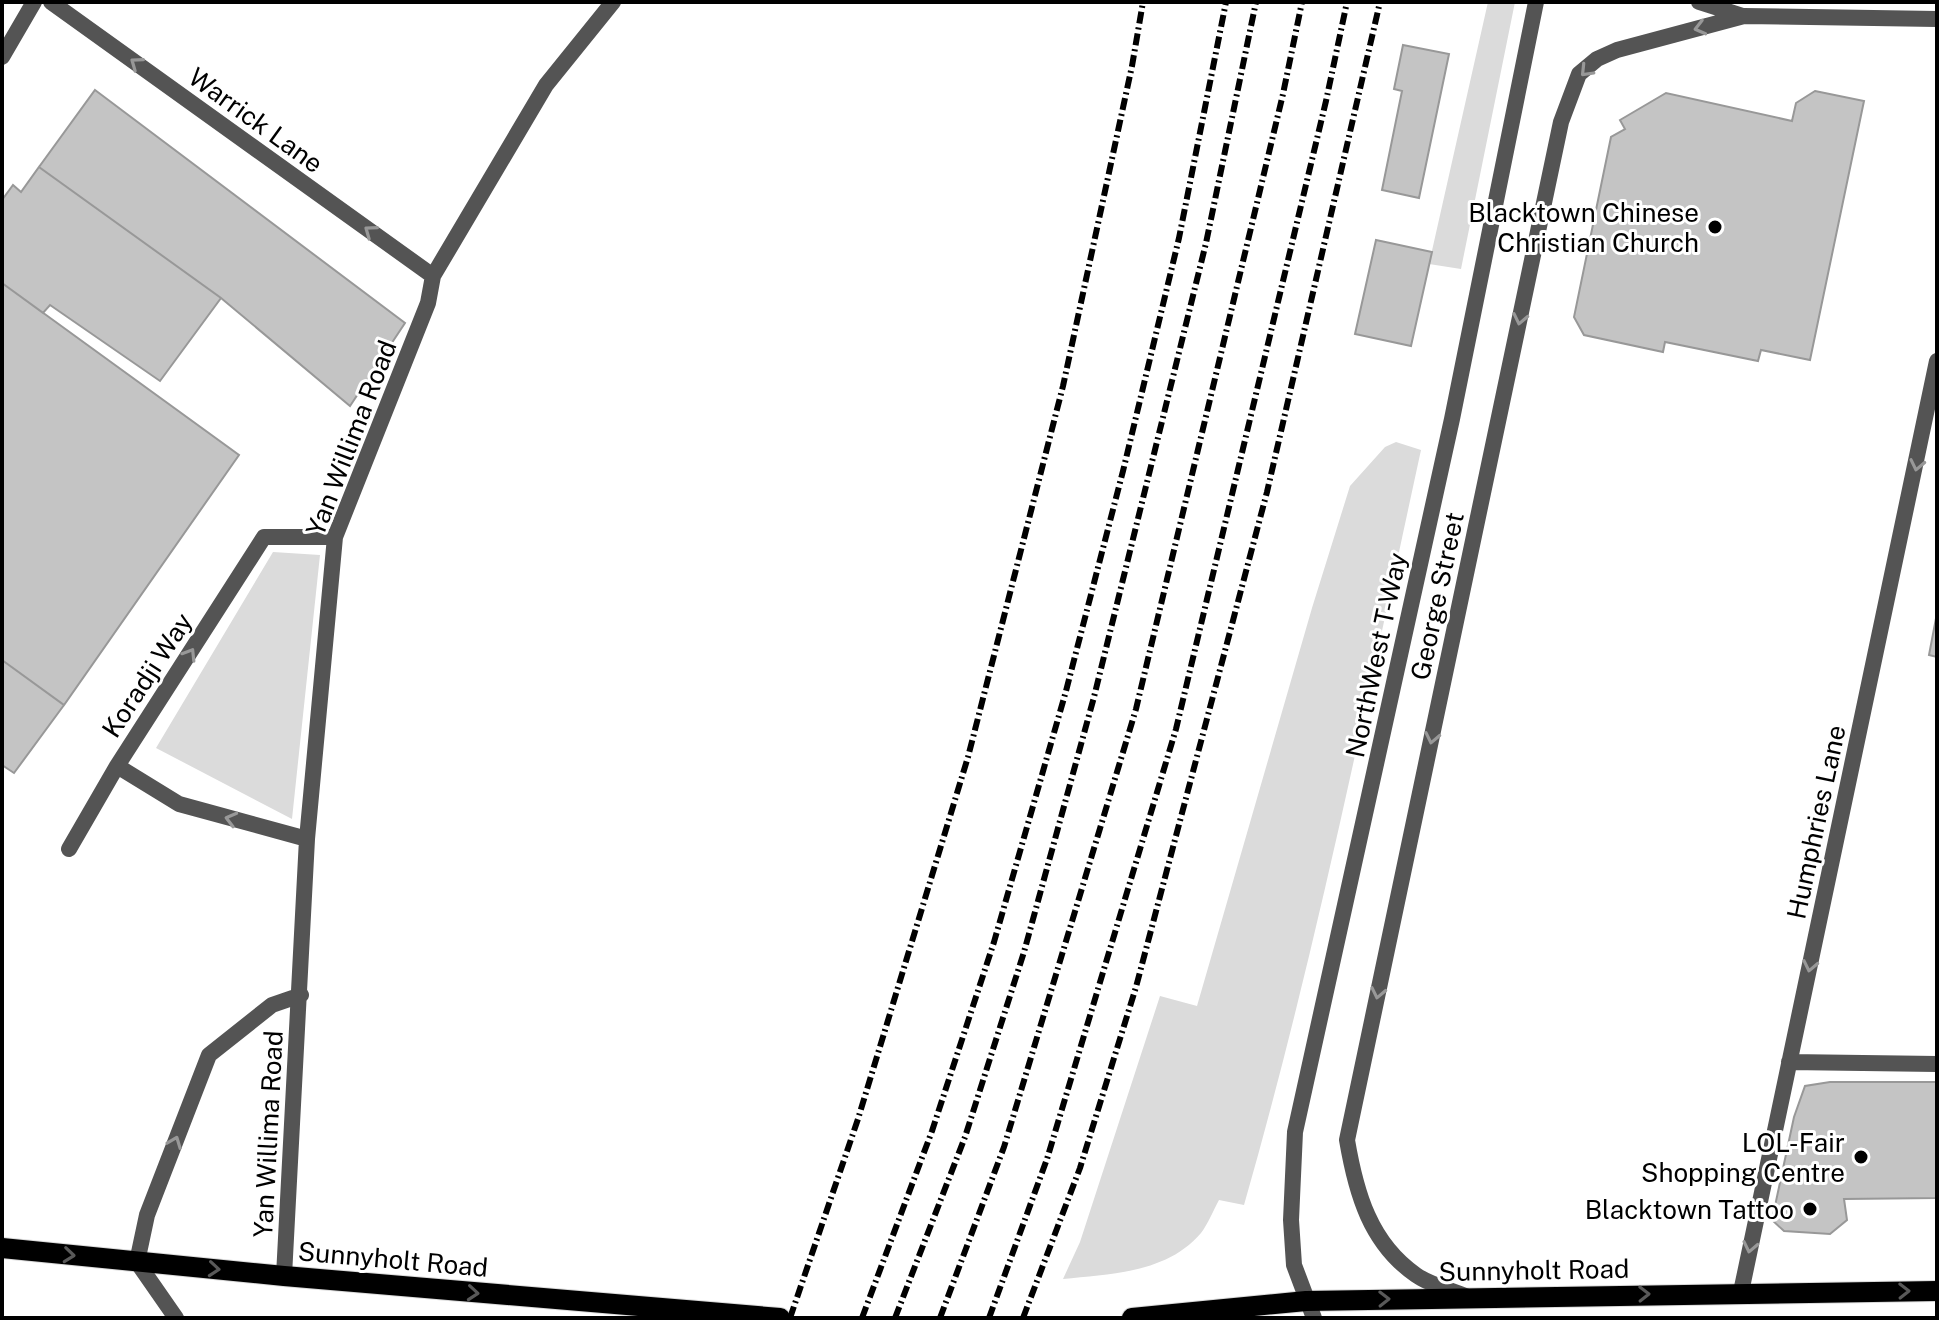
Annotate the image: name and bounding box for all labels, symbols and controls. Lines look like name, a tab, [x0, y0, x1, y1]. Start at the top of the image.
one-way arrow	[1693, 18, 1707, 35]
one-way arrow	[130, 58, 144, 73]
street label: Warrick Lane	[183, 61, 329, 179]
one-way arrow	[1580, 61, 1595, 76]
place label: Blacktown Chinese Christian Church	[1468, 197, 1699, 258]
marker: Blacktown Chinese Christian Church	[1706, 218, 1724, 236]
one-way arrow	[364, 226, 379, 241]
one-way arrow	[1512, 312, 1529, 326]
street label: Yan Willima Road	[299, 336, 403, 540]
one-way arrow	[1909, 458, 1926, 471]
street label: George Street	[1404, 509, 1470, 683]
street label: NorthWest T-Way	[1339, 550, 1413, 760]
street label: Koradji Way	[95, 607, 199, 743]
one-way arrow	[180, 648, 195, 663]
street label: Humphries Lane	[1780, 722, 1852, 922]
one-way arrow	[1424, 731, 1441, 745]
one-way arrow	[225, 811, 239, 828]
one-way arrow	[1802, 958, 1819, 972]
one-way arrow	[1371, 986, 1388, 1000]
street label: Yan Willima Road	[247, 1030, 289, 1238]
place label: LOL-Fair Shopping Centre	[1641, 1127, 1845, 1188]
one-way arrow	[165, 1136, 182, 1150]
marker: LOL-Fair Shopping Centre	[1852, 1148, 1870, 1166]
place label: Blacktown Tattoo	[1585, 1194, 1794, 1225]
marker: Blacktown Tattoo	[1801, 1200, 1819, 1218]
street label: Sunnyholt Road	[297, 1235, 489, 1283]
one-way arrow	[1743, 1241, 1760, 1254]
one-way arrow	[63, 1247, 76, 1264]
street label: Sunnyholt Road	[1438, 1253, 1630, 1287]
one-way arrow	[208, 1261, 221, 1278]
one-way arrow	[1898, 1282, 1911, 1300]
one-way arrow	[467, 1284, 480, 1301]
one-way arrow	[1638, 1285, 1651, 1303]
one-way arrow	[1378, 1290, 1391, 1308]

